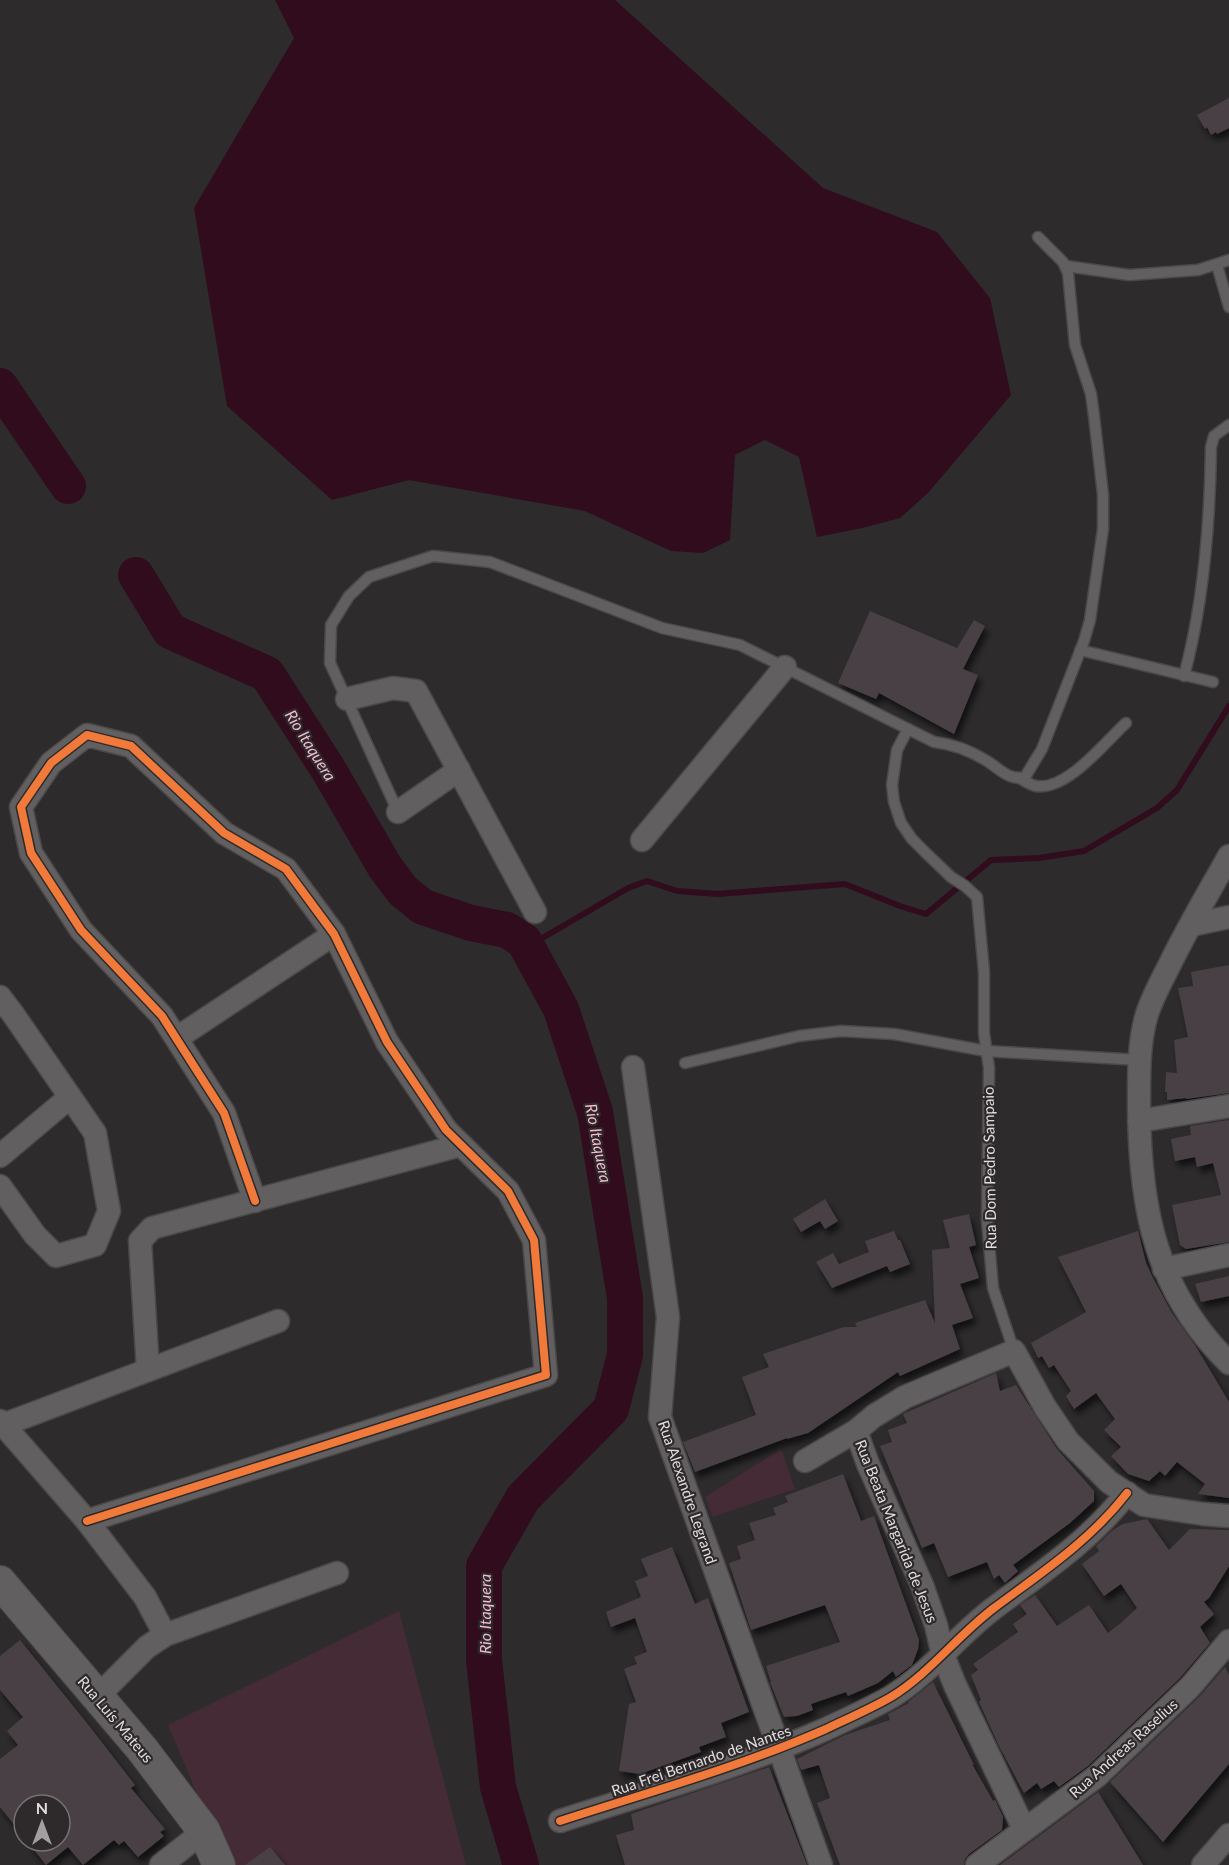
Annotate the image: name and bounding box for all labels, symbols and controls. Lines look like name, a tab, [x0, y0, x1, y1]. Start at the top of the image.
water label: Rio Itaquera	[282, 706, 340, 784]
street label: Rua Dom Pedro Sampaio	[979, 1086, 999, 1250]
water label: Rio Itaquera	[582, 1102, 616, 1184]
street label: Rua Alexandre Legrand	[655, 1418, 721, 1566]
street label: Rua Beata Margarida de Jesus	[852, 1437, 942, 1625]
water label: Rio Itaquera	[475, 1574, 494, 1654]
street label: Rua Luís Mateus	[75, 1672, 157, 1766]
street label: Rua Andreas Raselius	[1065, 1695, 1181, 1801]
street label: Rua Frei Bernardo de Nantes	[609, 1721, 793, 1799]
north arrow	[12, 1793, 72, 1853]
text: N	[36, 1798, 48, 1817]

